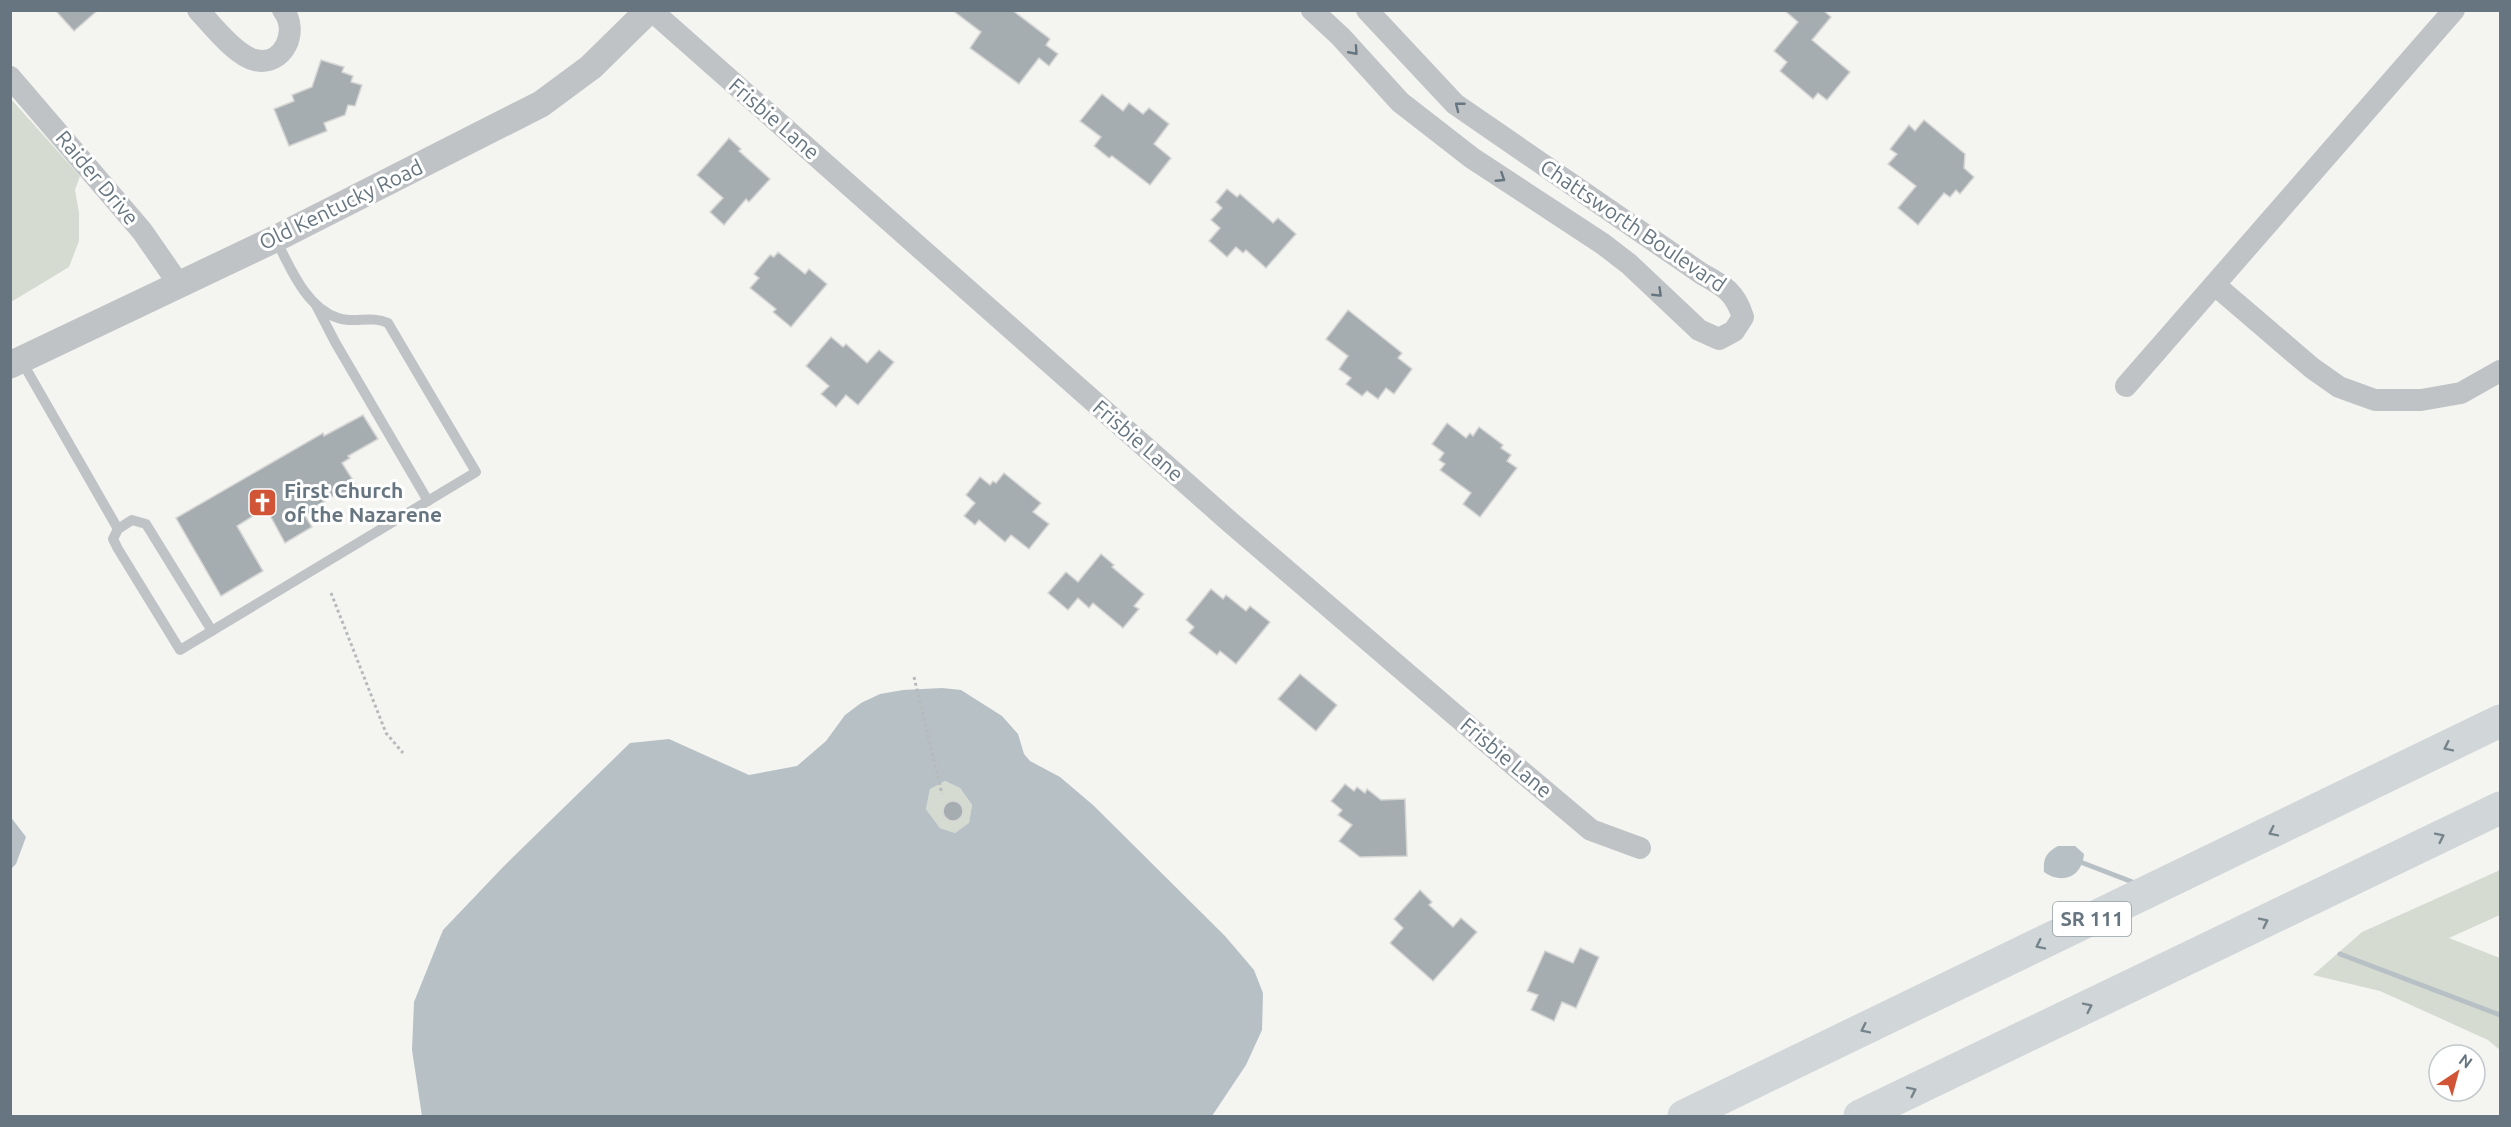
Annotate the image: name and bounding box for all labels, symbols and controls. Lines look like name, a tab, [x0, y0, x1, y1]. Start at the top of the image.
one-way arrow	[1347, 44, 1358, 55]
street label: Frisbie Lane	[725, 73, 825, 164]
one-way arrow	[1455, 102, 1466, 113]
street label: Raider Drive	[52, 126, 144, 229]
street label: Old Kentucky Road	[255, 154, 426, 254]
street label: Chattsworth Boulevard	[1536, 154, 1731, 296]
one-way arrow	[1495, 171, 1506, 182]
one-way arrow	[1651, 285, 1662, 296]
street label: Frisbie Lane	[1089, 395, 1189, 486]
place label: First Church of the Nazarene	[284, 478, 442, 526]
church icon: First Church of the Nazarene	[247, 487, 279, 519]
street label: Frisbie Lane	[1456, 712, 1557, 802]
one-way arrow	[2443, 739, 2454, 751]
one-way arrow	[2268, 825, 2279, 837]
one-way arrow	[2433, 833, 2444, 845]
road number: SR 111	[2053, 902, 2131, 936]
one-way arrow	[2257, 918, 2268, 929]
one-way arrow	[2036, 937, 2047, 949]
one-way arrow	[2082, 1002, 2093, 1014]
one-way arrow	[1860, 1022, 1871, 1034]
north arrow	[2427, 1043, 2487, 1103]
text: N	[2456, 1050, 2476, 1072]
one-way arrow	[1906, 1087, 1917, 1099]

